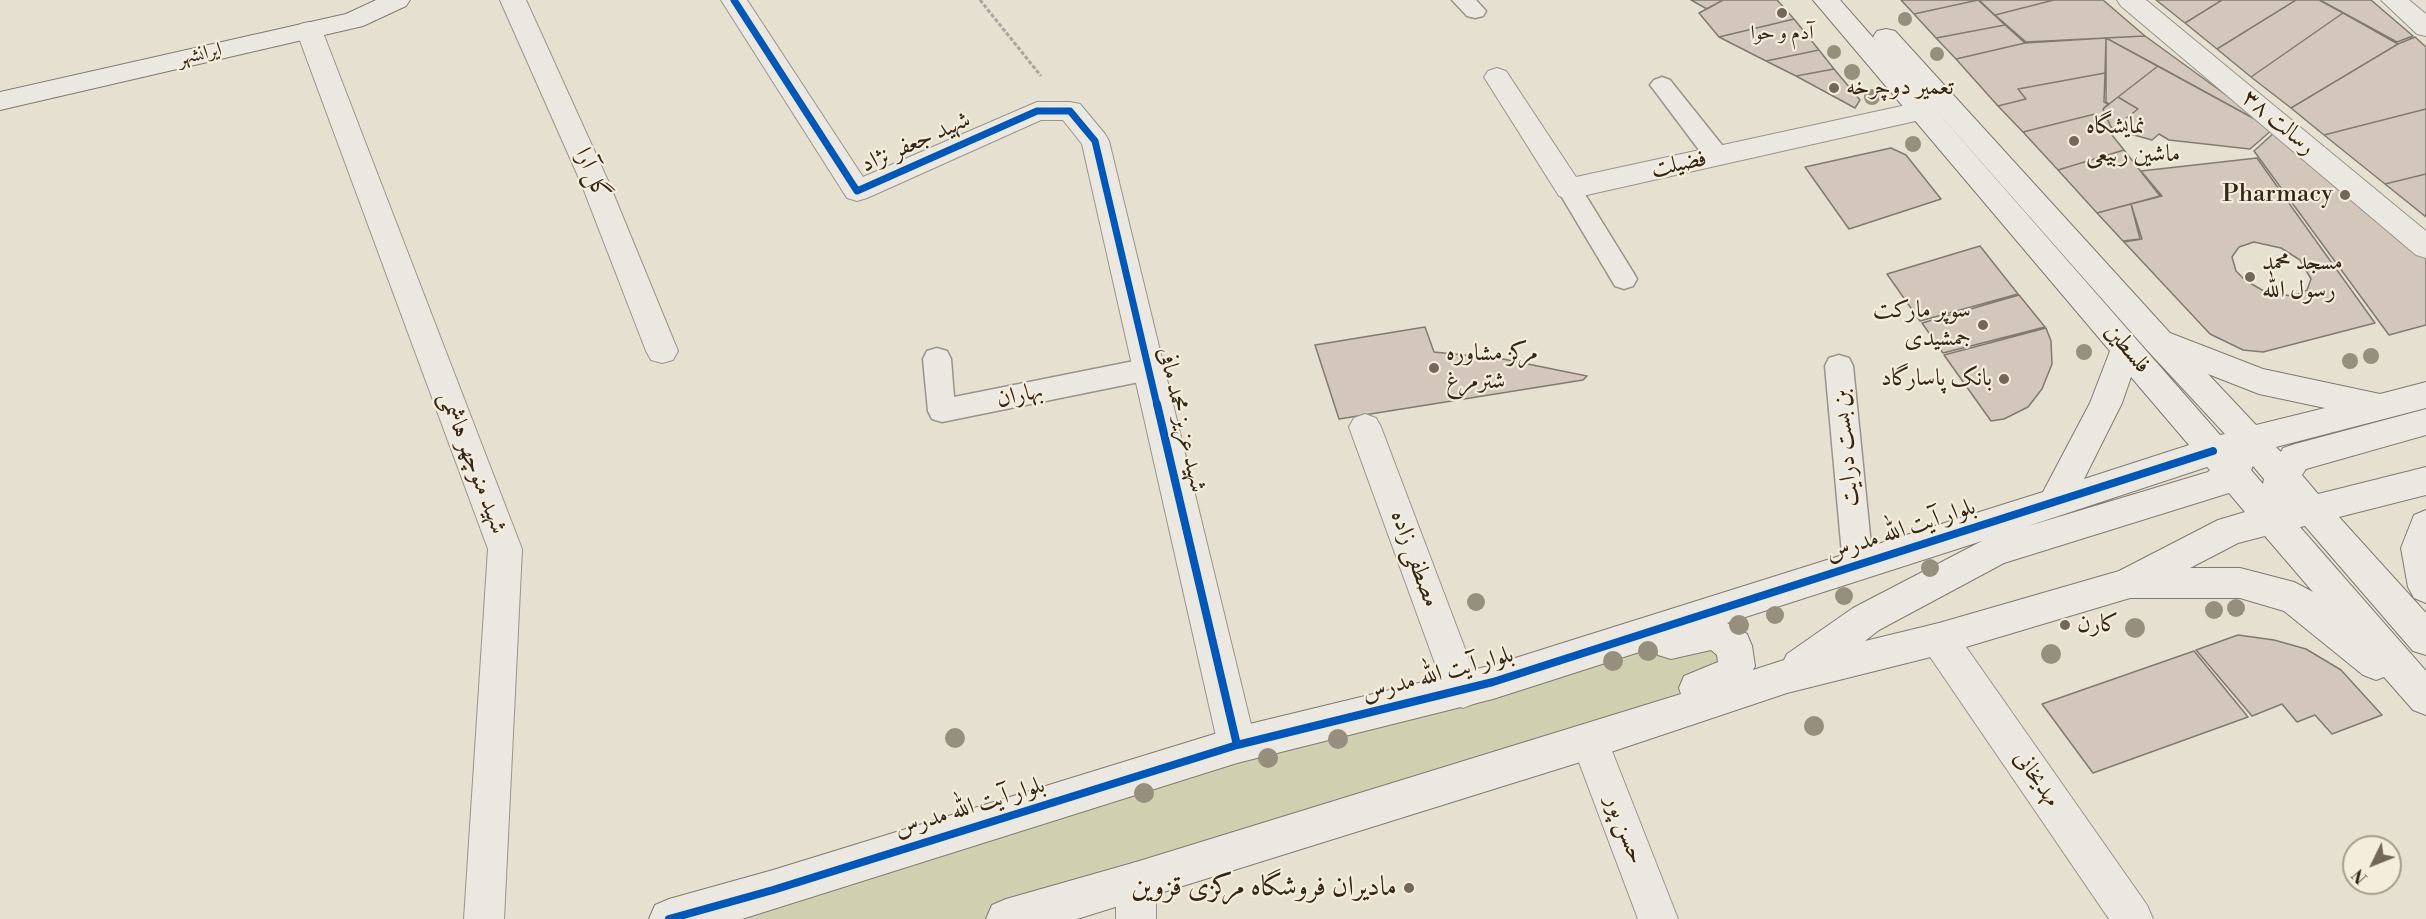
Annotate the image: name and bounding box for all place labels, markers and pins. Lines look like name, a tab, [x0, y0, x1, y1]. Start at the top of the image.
marker: آدم و حوا	[1775, 6, 1789, 20]
place label: آدم و حوا	[1751, 22, 1813, 46]
place label: تعمیر دوچرخه	[1846, 74, 1954, 102]
marker: تعمیر دوچرخه	[1827, 81, 1841, 95]
place label: نمایشگاه ماشین ربیعی	[2086, 113, 2180, 169]
marker: نمایشگاه ماشین ربیعی	[2067, 134, 2081, 148]
place label: Pharmacy	[2222, 181, 2333, 209]
marker: Pharmacy	[2338, 188, 2352, 202]
place label: مسجد محمد رسول الله	[2262, 249, 2343, 305]
marker: مسجد محمد رسول الله	[2243, 270, 2257, 284]
place label: سوپر مارکت جمشیدی	[1873, 297, 1971, 353]
marker: سوپر مارکت جمشیدی	[1976, 318, 1990, 332]
place label: مرکز مشاوره شترمرغ	[1446, 340, 1538, 396]
marker: مرکز مشاوره شترمرغ	[1427, 361, 1441, 375]
place label: بانک پاسارگاد	[1881, 365, 1992, 393]
marker: بانک پاسارگاد	[1997, 372, 2011, 386]
place label: کارن	[2077, 611, 2119, 639]
marker: کارن	[2058, 618, 2072, 632]
place label: مادیران فروشگاه مرکزی قزوین	[1131, 871, 1397, 905]
marker: مادیران فروشگاه مرکزی قزوین	[1402, 881, 1416, 895]

